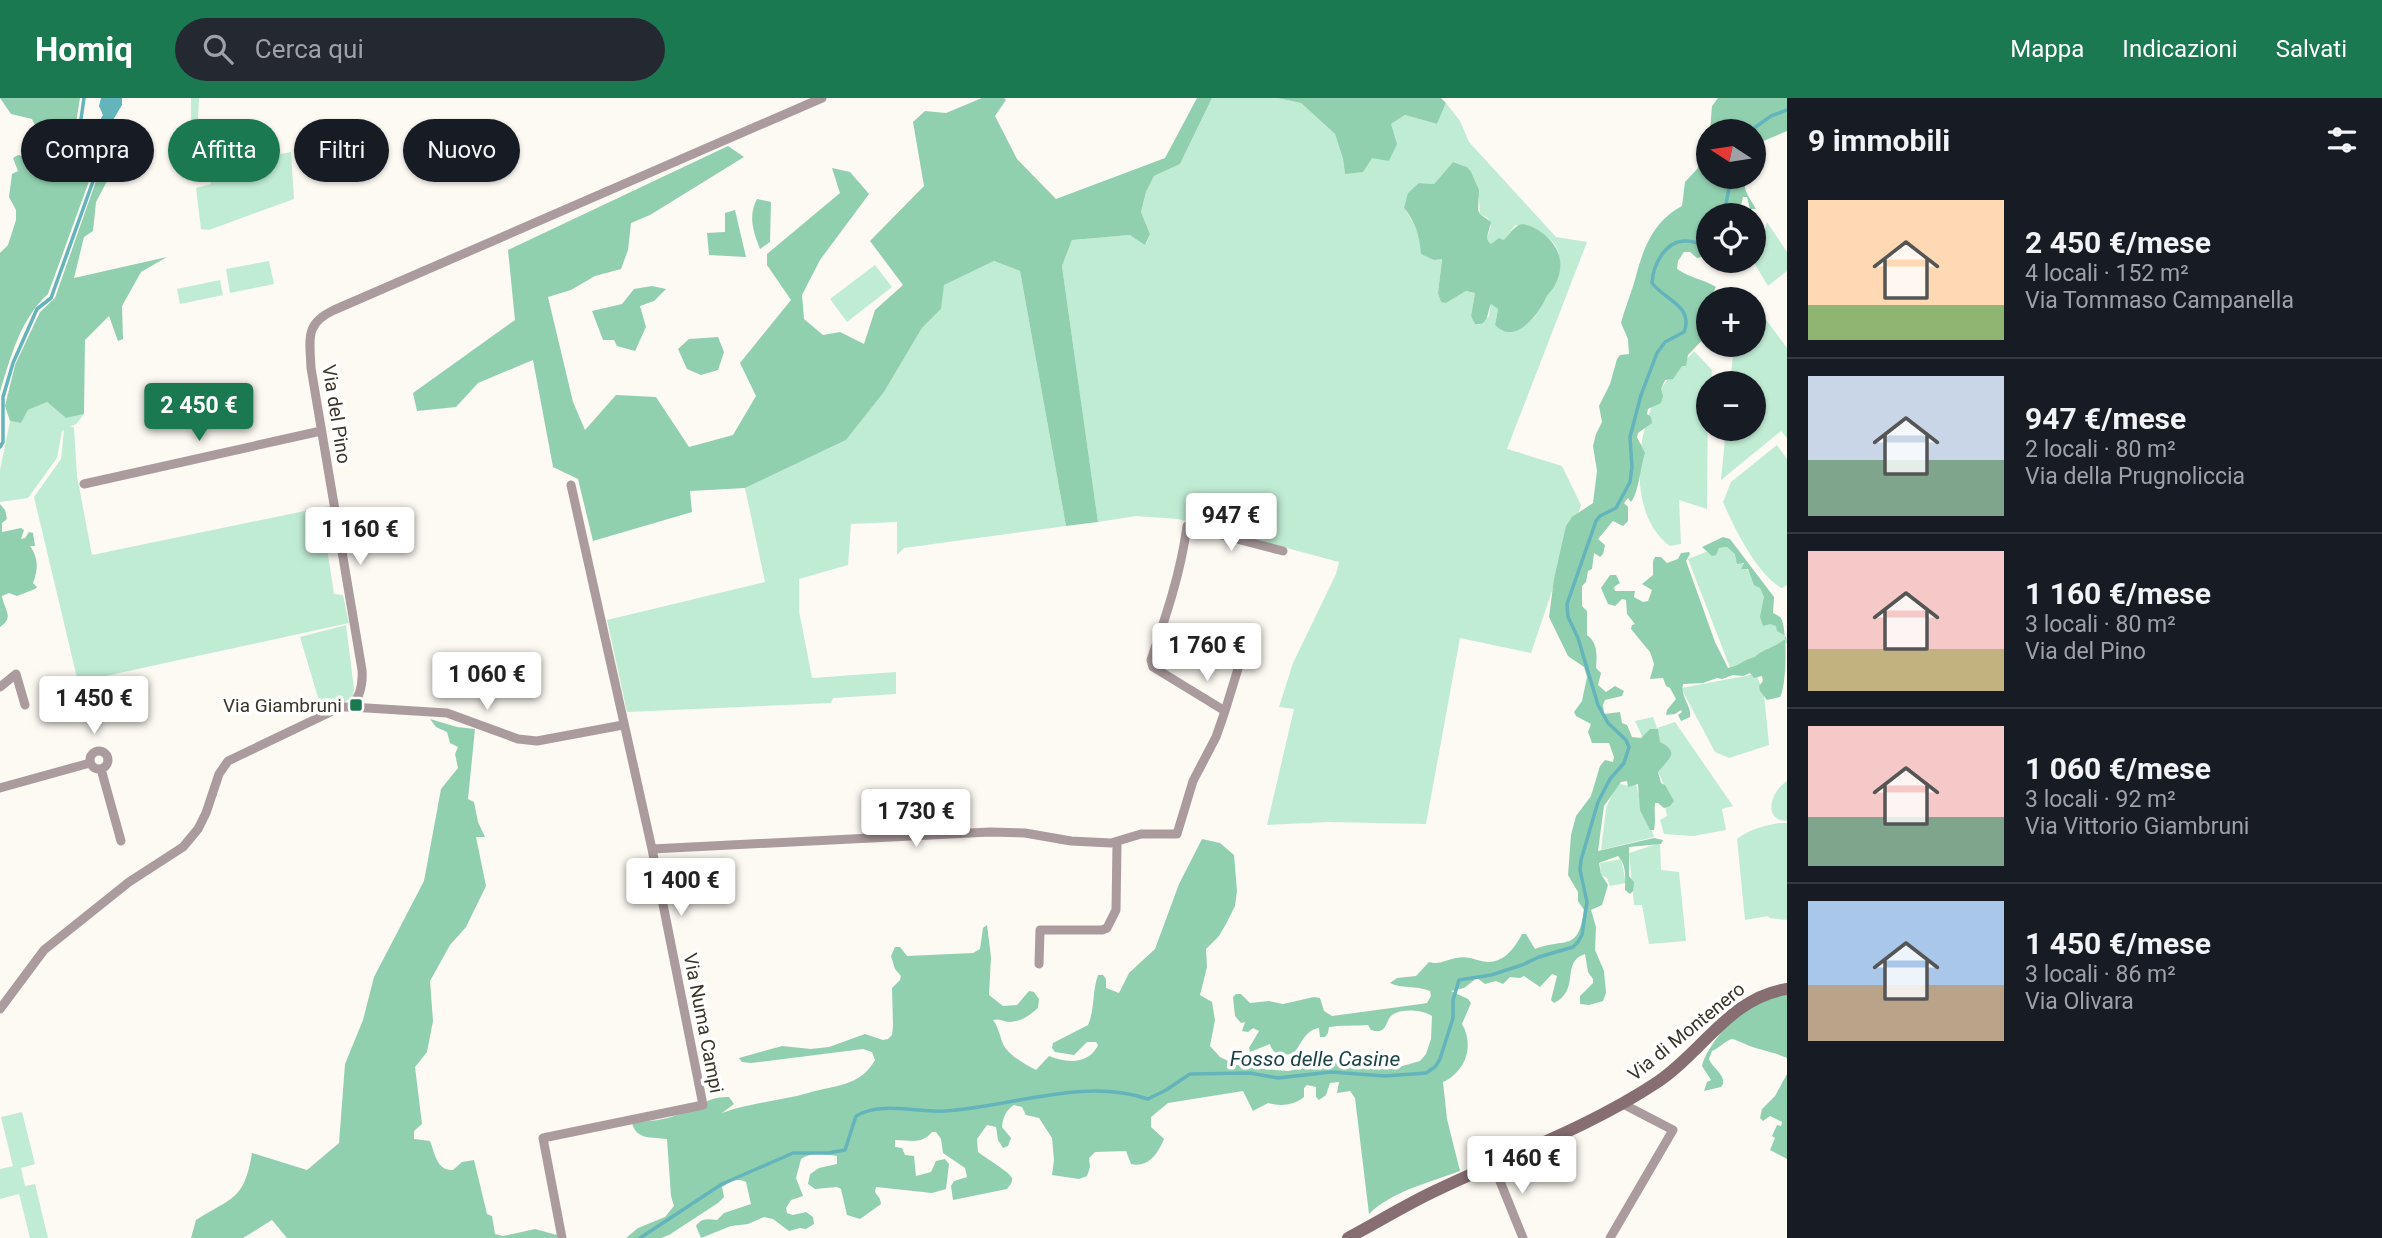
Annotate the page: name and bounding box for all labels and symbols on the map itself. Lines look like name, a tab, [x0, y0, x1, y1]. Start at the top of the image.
north arrow	[1696, 119, 1766, 189]
street label: Via del Pino	[317, 363, 356, 465]
pin: 2 450 €	[134, 384, 264, 443]
pin: 947 €	[1182, 494, 1280, 553]
pin: 1 160 €	[295, 508, 425, 567]
pin: 1 760 €	[1142, 624, 1272, 683]
pin: 1 060 €	[422, 652, 552, 712]
pin: 1 450 €	[29, 676, 159, 736]
place label: Via Giambruni	[223, 694, 342, 717]
marker: Via Giambruni	[348, 697, 364, 713]
pin: 1 730 €	[851, 790, 981, 849]
pin: 1 400 €	[616, 858, 746, 918]
street label: Via Numa Campi	[679, 951, 728, 1095]
street label: Via di Montenero	[1623, 977, 1749, 1086]
water label: Fosso delle Casine	[1230, 1047, 1400, 1071]
pin: 1 460 €	[1457, 1136, 1587, 1196]

